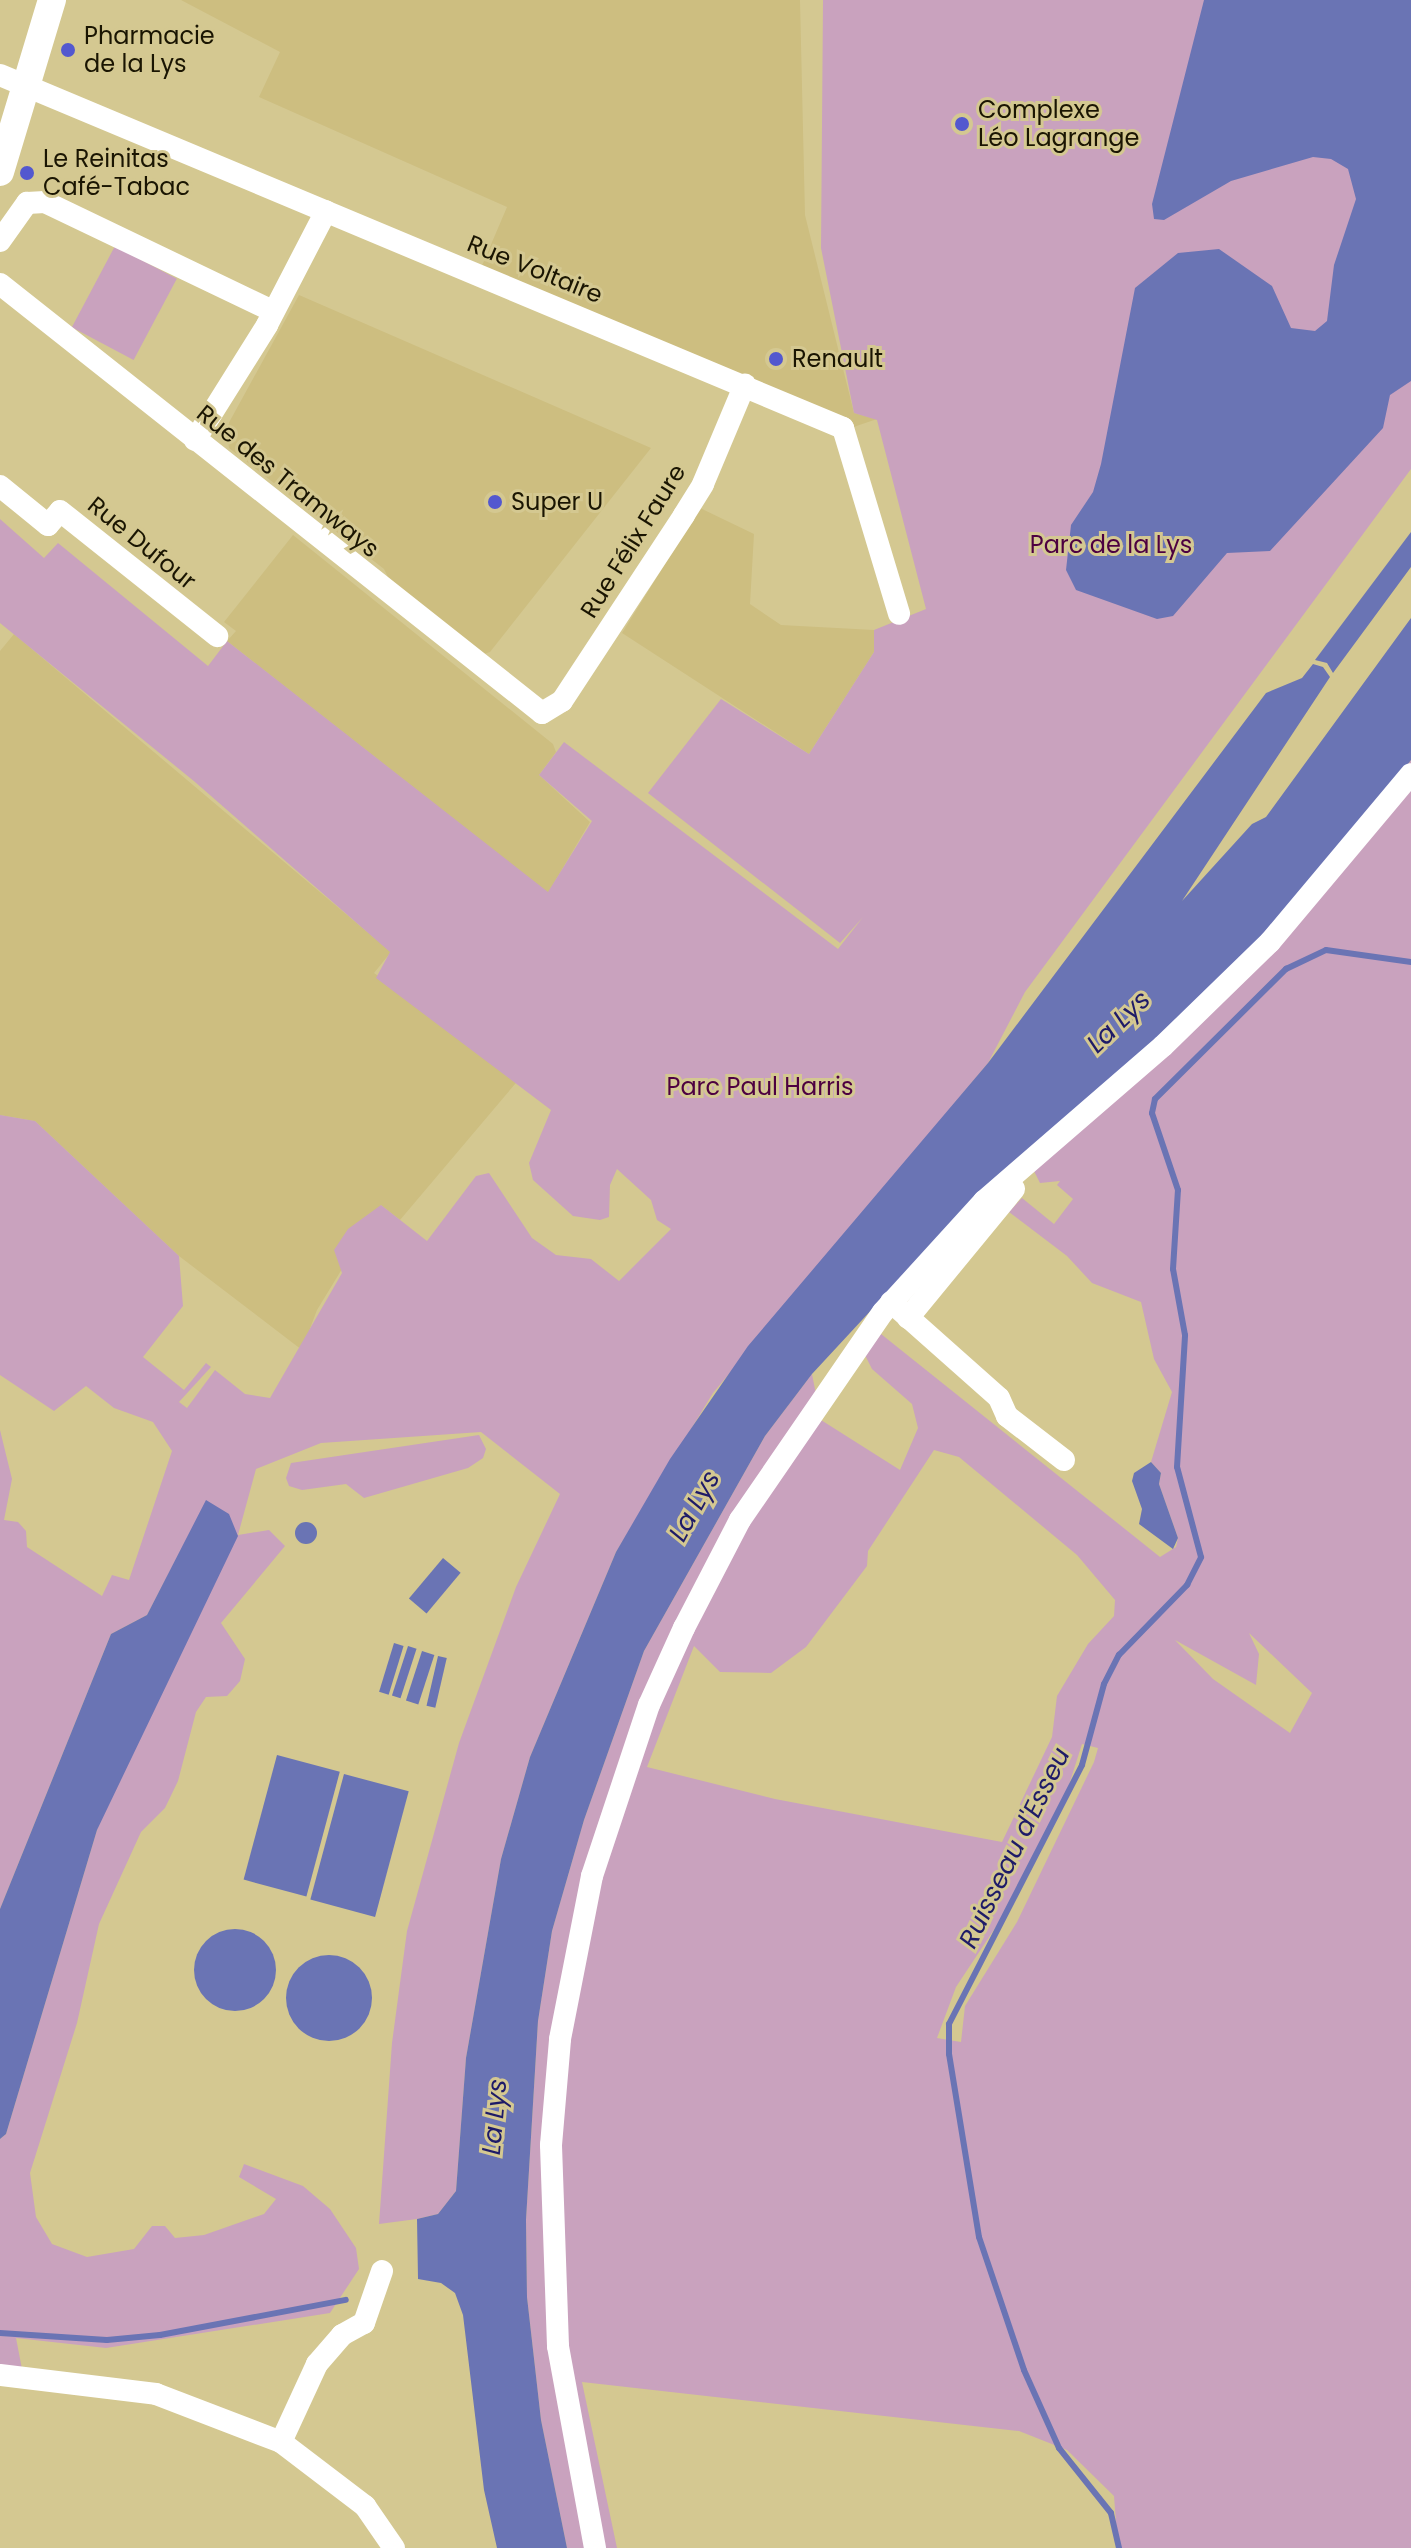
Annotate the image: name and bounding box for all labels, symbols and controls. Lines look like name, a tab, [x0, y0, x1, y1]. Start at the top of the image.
place label: Pharmacie de la Lys	[84, 22, 215, 78]
marker: Pharmacie de la Lys	[59, 41, 77, 59]
place label: Complexe Léo Lagrange	[978, 96, 1139, 152]
marker: Complexe Léo Lagrange	[953, 115, 971, 133]
place label: Le Reinitas Café-Tabac	[43, 145, 190, 201]
marker: Le Reinitas Café-Tabac	[18, 164, 36, 182]
street label: Rue Voltaire	[463, 229, 607, 309]
place label: Renault	[792, 345, 883, 373]
marker: Renault	[767, 350, 785, 368]
street label: Rue des Tramways	[191, 399, 385, 563]
street label: Rue Félix Faure	[574, 459, 692, 623]
place label: Super U	[511, 488, 603, 516]
street label: Rue Dufour	[82, 491, 202, 595]
marker: Super U	[486, 493, 504, 511]
park label: Parc de la Lys	[1030, 531, 1192, 559]
water label: La Lys	[1081, 984, 1157, 1060]
park label: Parc Paul Harris	[666, 1073, 854, 1101]
water label: La Lys	[663, 1465, 727, 1547]
water label: Ruisseau d'Esseu	[953, 1743, 1077, 1953]
water label: La Lys	[476, 2078, 514, 2156]

